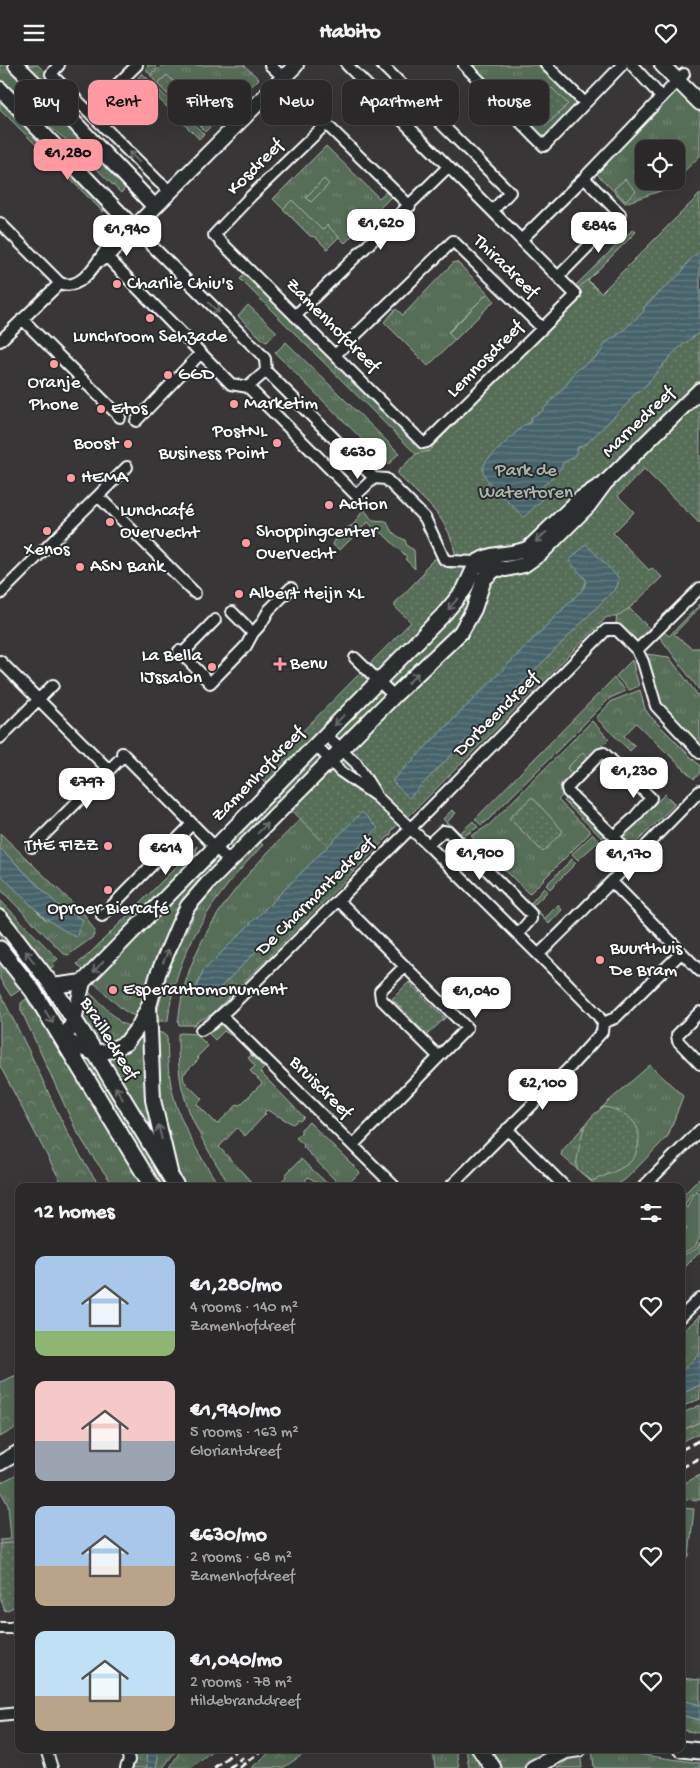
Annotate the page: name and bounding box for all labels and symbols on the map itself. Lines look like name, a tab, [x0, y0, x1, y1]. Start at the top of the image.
street label: Kosdreef	[223, 133, 291, 201]
pin: €1,280	[27, 139, 109, 181]
one-way arrow	[128, 151, 140, 163]
pin: €1,620	[340, 209, 422, 251]
pin: €846	[569, 211, 629, 254]
pin: €1,940	[86, 215, 168, 257]
street label: Thiradreef	[467, 229, 544, 305]
place label: Charlie Chiu's	[127, 273, 234, 296]
street label: Zamenhofdreef	[280, 274, 386, 380]
marker: Charlie Chiu's	[111, 278, 123, 290]
one-way arrow	[207, 301, 219, 313]
marker: Lunchroom Sehzade	[144, 312, 156, 324]
street label: Lemnosdreef	[443, 315, 531, 403]
place label: Lunchroom Sehzade	[73, 326, 228, 349]
marker: Oranje Phone	[48, 358, 60, 370]
place label: GGD	[178, 364, 215, 387]
marker: GGD	[162, 369, 174, 381]
place label: Oranje Phone	[27, 372, 81, 417]
street label: Marnedreef	[598, 381, 682, 463]
place label: Marketim	[244, 393, 319, 416]
place label: Etos	[111, 398, 148, 421]
marker: Marketim	[228, 398, 240, 410]
marker: Etos	[95, 403, 107, 415]
place label: PostNL Business Point	[158, 421, 269, 466]
place label: Boost	[73, 433, 120, 456]
marker: PostNL Business Point	[271, 437, 283, 449]
pin: €630	[328, 437, 388, 480]
marker: Boost	[122, 438, 134, 450]
park label: Park de Watertoren	[479, 460, 573, 505]
place label: HEMA	[81, 467, 130, 490]
marker: HEMA	[65, 472, 77, 484]
place label: Action	[339, 494, 387, 517]
marker: Action	[323, 499, 335, 511]
place label: Lunchcafé Overvecht	[120, 500, 201, 545]
marker: Lunchcafé Overvecht	[104, 516, 116, 528]
place label: Shoppingcenter Overvecht	[256, 521, 379, 566]
marker: Xenos	[41, 525, 53, 537]
one-way arrow	[535, 531, 548, 543]
marker: Shoppingcenter Overvecht	[240, 537, 252, 549]
place label: Xenos	[23, 539, 71, 562]
place label: ASN Bank	[90, 556, 166, 579]
marker: ASN Bank	[74, 561, 86, 573]
place label: Albert Heijn XL	[249, 583, 365, 606]
marker: Albert Heijn XL	[233, 588, 245, 600]
one-way arrow	[447, 597, 459, 610]
place label: La Bella IJssalon	[140, 645, 203, 690]
place label: Benu	[289, 653, 328, 676]
marker: Benu	[274, 658, 286, 670]
marker: La Bella IJssalon	[206, 661, 218, 673]
street label: Dorbeendreef	[448, 666, 546, 764]
one-way arrow	[406, 672, 419, 684]
one-way arrow	[333, 713, 345, 726]
street label: Zamenhofdreef	[208, 721, 312, 828]
pin: €1,230	[593, 757, 675, 799]
pin: €797	[57, 767, 117, 810]
one-way arrow	[256, 822, 269, 834]
street label: De Charmantedreef	[250, 831, 382, 963]
pin: €614	[136, 833, 196, 876]
place label: THE FIZZ	[24, 835, 99, 858]
pin: €1,900	[439, 839, 521, 881]
pin: €1,170	[588, 839, 670, 882]
marker: THE FIZZ	[102, 840, 114, 852]
marker: Oproer Biercafé	[102, 884, 114, 896]
place label: Oproer Biercafé	[47, 898, 169, 921]
place label: Buurthuis De Bram	[608, 938, 683, 983]
one-way arrow	[162, 949, 172, 964]
one-way arrow	[25, 951, 36, 964]
marker: Buurthuis De Bram	[594, 954, 606, 966]
one-way arrow	[92, 961, 104, 973]
pin: €1,040	[435, 977, 517, 1019]
place label: Esperantomonument	[123, 979, 289, 1002]
marker: Esperantomonument	[107, 984, 119, 996]
street label: Brailledreef	[73, 993, 143, 1086]
one-way arrow	[45, 1009, 55, 1023]
street label: Bruisdreef	[283, 1051, 358, 1126]
pin: €2,100	[502, 1069, 584, 1111]
one-way arrow	[113, 1087, 123, 1101]
one-way arrow	[155, 1125, 164, 1141]

